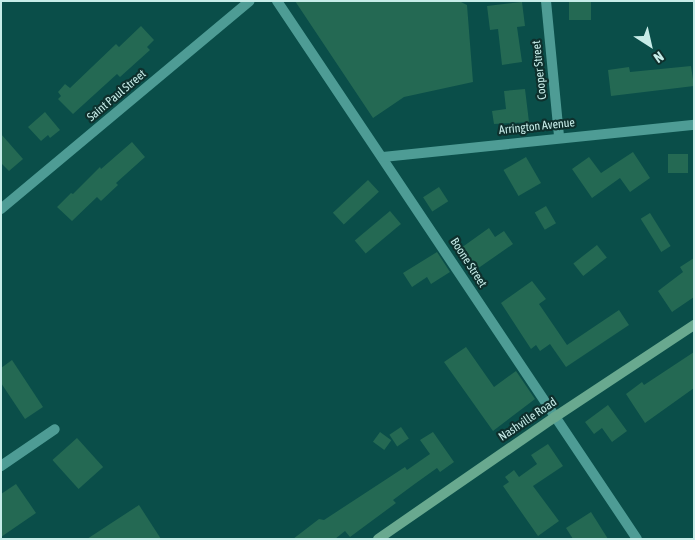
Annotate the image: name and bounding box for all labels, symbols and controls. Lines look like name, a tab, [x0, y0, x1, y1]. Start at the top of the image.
north arrow	[625, 20, 675, 70]
street label: Cooper Street	[530, 40, 550, 100]
text: N	[651, 48, 667, 66]
street label: Saint Paul Street	[85, 67, 149, 125]
street label: Arrington Avenue	[498, 116, 576, 138]
street label: Boone Street	[447, 236, 489, 290]
street label: Nashville Road	[496, 395, 560, 445]

